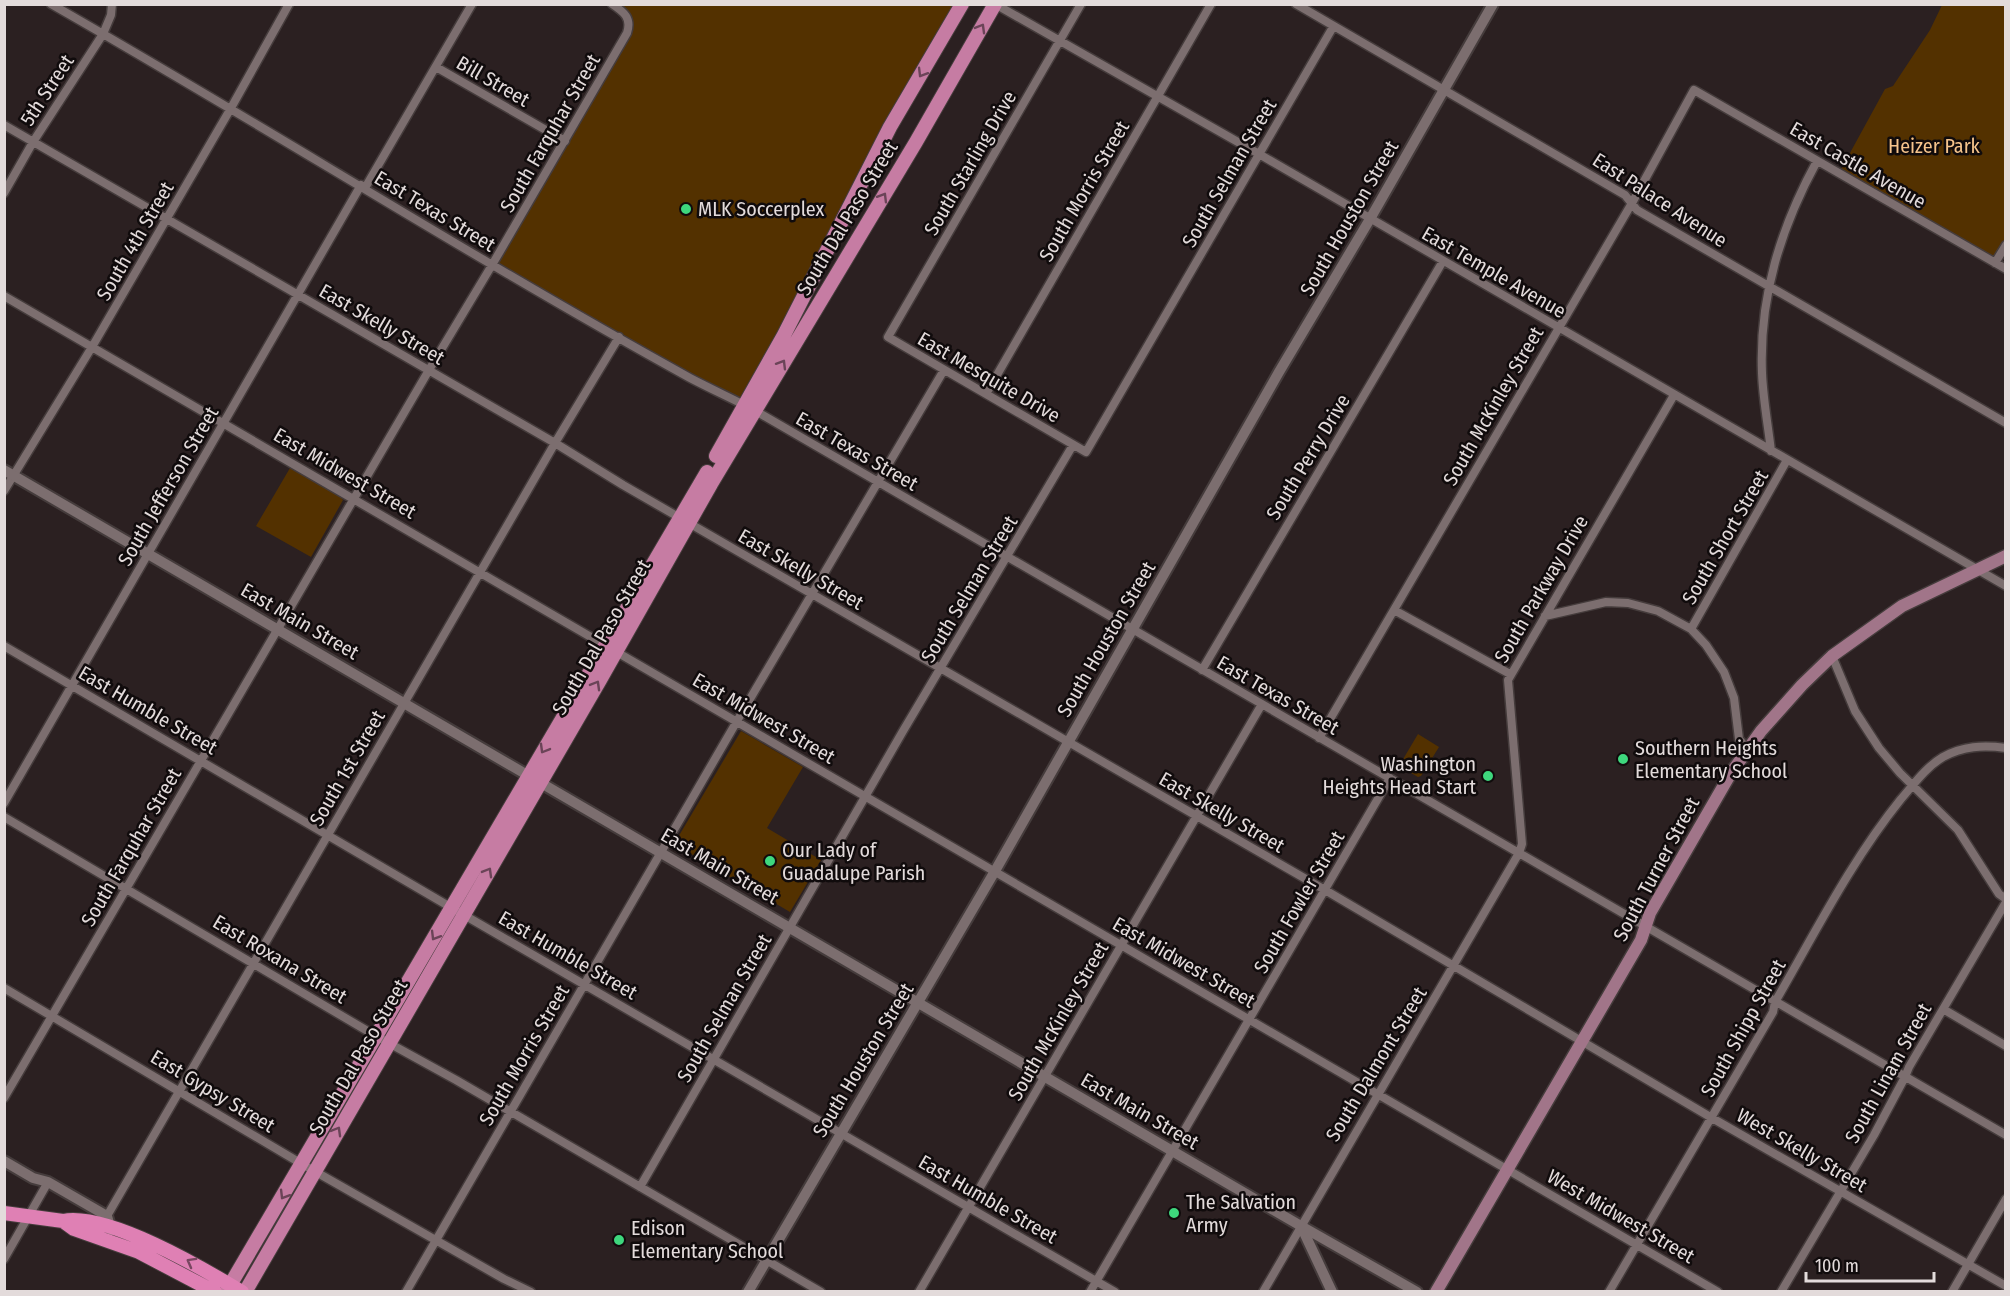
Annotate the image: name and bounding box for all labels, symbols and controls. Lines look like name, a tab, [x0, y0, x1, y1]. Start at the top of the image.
one-way arrow	[974, 24, 985, 35]
street label: South Farquhar Street	[495, 49, 605, 216]
street label: 5th Street	[15, 50, 79, 130]
street label: Bill Street	[452, 51, 534, 112]
one-way arrow	[917, 67, 929, 77]
street label: South Starling Drive	[919, 86, 1021, 240]
street label: South Selman Street	[1177, 94, 1281, 251]
street label: South Morris Street	[1034, 116, 1134, 266]
street label: East Castle Avenue	[1786, 116, 1930, 214]
park label: Heizer Park	[1888, 134, 1981, 158]
street label: South Dal Paso Street	[791, 136, 903, 299]
street label: South Houston Street	[1295, 136, 1403, 300]
street label: East Palace Avenue	[1588, 148, 1732, 252]
street label: East Texas Street	[370, 165, 500, 257]
street label: South 4th Street	[91, 177, 179, 305]
one-way arrow	[875, 193, 887, 203]
place label: MLK Soccerplex	[698, 197, 825, 221]
marker: MLK Soccerplex	[679, 202, 693, 216]
street label: East Temple Avenue	[1418, 221, 1570, 323]
street label: East Skelly Street	[315, 278, 449, 370]
street label: South McKinley Street	[1438, 322, 1548, 490]
street label: East Mesquite Drive	[913, 326, 1065, 428]
one-way arrow	[775, 360, 787, 370]
street label: South Perry Drive	[1261, 390, 1355, 524]
street label: South Jefferson Street	[113, 402, 224, 570]
street label: East Texas Street	[792, 406, 923, 496]
street label: East Midwest Street	[270, 422, 421, 524]
street label: South Short Street	[1677, 465, 1773, 608]
street label: South Selman Street	[916, 511, 1023, 667]
street label: South Parkway Drive	[1489, 511, 1593, 667]
street label: East Skelly Street	[734, 523, 868, 615]
street label: South Dal Paso Street	[547, 555, 656, 719]
street label: South Houston Street	[1052, 557, 1160, 721]
street label: East Main Street	[237, 578, 364, 665]
street label: East Texas Street	[1213, 650, 1344, 740]
street label: East Humble Street	[74, 661, 222, 760]
street label: East Midwest Street	[689, 667, 840, 769]
one-way arrow	[589, 681, 601, 691]
street label: South 1st Street	[304, 706, 390, 830]
place label: Southern Heights Elementary School	[1635, 736, 1787, 783]
one-way arrow	[540, 743, 551, 753]
place label: Washington Heights Head Start	[1323, 752, 1476, 799]
marker: Southern Heights Elementary School	[1616, 752, 1630, 766]
street label: South Farquhar Street	[76, 763, 186, 930]
street label: East Skelly Street	[1155, 766, 1289, 858]
marker: Washington Heights Head Start	[1481, 769, 1495, 783]
street label: South Turner Street	[1608, 792, 1704, 945]
street label: East Main Street	[657, 823, 784, 910]
street label: South Fowler Street	[1249, 826, 1350, 977]
place label: Our Lady of Guadalupe Parish	[782, 838, 925, 885]
marker: Our Lady of Guadalupe Parish	[763, 854, 777, 868]
one-way arrow	[481, 868, 493, 878]
street label: East Humble Street	[494, 906, 642, 1005]
street label: East Roxana Street	[209, 910, 352, 1009]
street label: East Midwest Street	[1109, 911, 1260, 1013]
street label: South Selman Street	[672, 929, 776, 1086]
one-way arrow	[431, 930, 443, 940]
street label: South McKinley Street	[1003, 937, 1113, 1105]
street label: South Shipp Street	[1695, 955, 1791, 1101]
street label: South Dal Paso Street	[304, 975, 413, 1139]
street label: South Houston Street	[808, 978, 919, 1141]
street label: South Morris Street	[474, 980, 574, 1130]
street label: South Dalmont Street	[1320, 982, 1432, 1146]
street label: South Linam Street	[1840, 998, 1937, 1147]
street label: East Gypsy Street	[147, 1044, 280, 1138]
street label: East Main Street	[1077, 1068, 1204, 1155]
street label: West Skelly Street	[1733, 1103, 1872, 1197]
one-way arrow	[330, 1127, 341, 1137]
street label: East Humble Street	[914, 1150, 1062, 1249]
street label: West Midwest Street	[1543, 1164, 1699, 1268]
one-way arrow	[280, 1189, 291, 1199]
place label: The Salvation Army	[1186, 1190, 1296, 1237]
marker: The Salvation Army	[1167, 1206, 1181, 1220]
place label: Edison Elementary School	[631, 1216, 783, 1263]
marker: Edison Elementary School	[612, 1233, 626, 1247]
scale bar	[1806, 1245, 1934, 1283]
text: 100 m	[1815, 1255, 1859, 1277]
one-way arrow	[187, 1258, 197, 1269]

